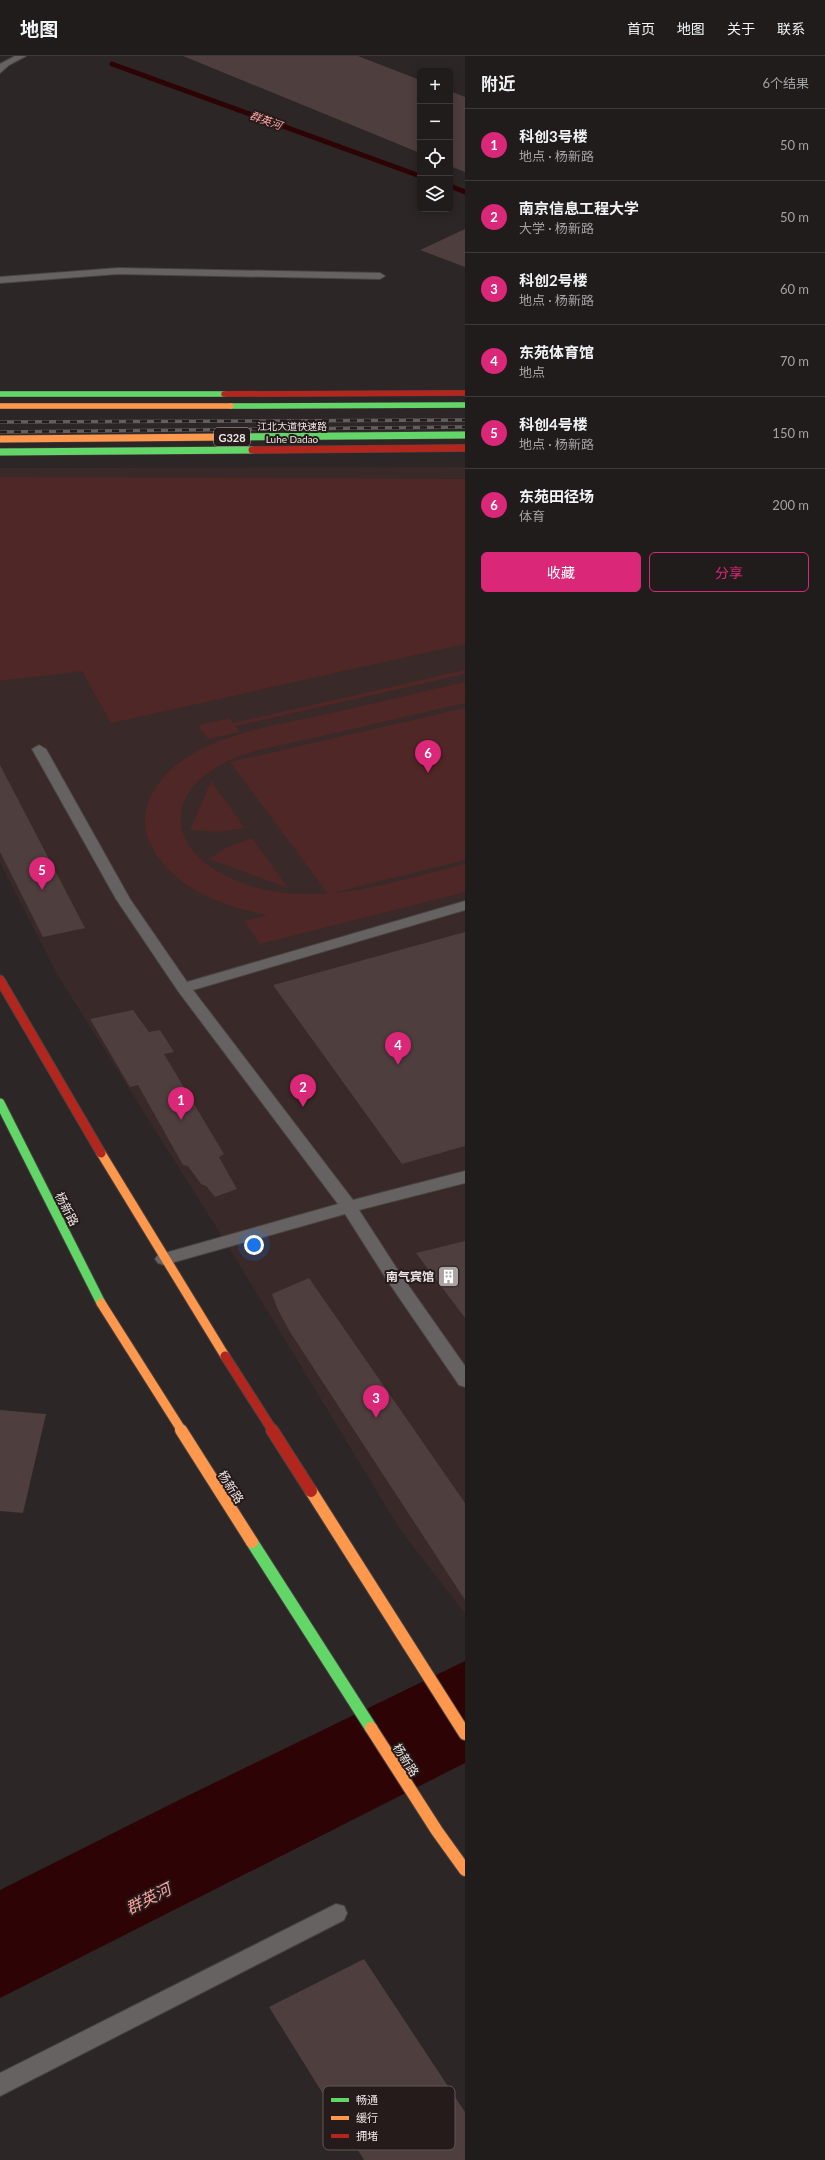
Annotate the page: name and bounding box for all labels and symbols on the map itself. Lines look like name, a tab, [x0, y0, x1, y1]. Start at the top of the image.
water label: 群英河	[248, 108, 286, 132]
street label: 江北大道快速路	[257, 420, 327, 432]
road number: G328	[214, 428, 250, 446]
street label: Luhe Dadao	[266, 433, 319, 445]
pin: 6	[415, 740, 441, 773]
pin: 5	[29, 857, 55, 890]
pin: 4	[385, 1032, 411, 1065]
pin: 2	[290, 1074, 316, 1107]
pin: 1	[168, 1087, 194, 1120]
street label: 杨新路	[52, 1190, 82, 1228]
your location	[244, 1235, 264, 1255]
building icon: 南气宾馆	[436, 1263, 462, 1289]
place label: 南气宾馆	[386, 1269, 434, 1284]
pin: 3	[363, 1385, 389, 1418]
street label: 杨新路	[215, 1468, 247, 1506]
street label: 杨新路	[390, 1741, 422, 1779]
water label: 群英河	[122, 1877, 176, 1917]
legend	[323, 2086, 455, 2150]
text: 畅通	[356, 2093, 378, 2106]
text: 缓行	[356, 2111, 378, 2124]
text: 拥堵	[356, 2129, 378, 2142]

